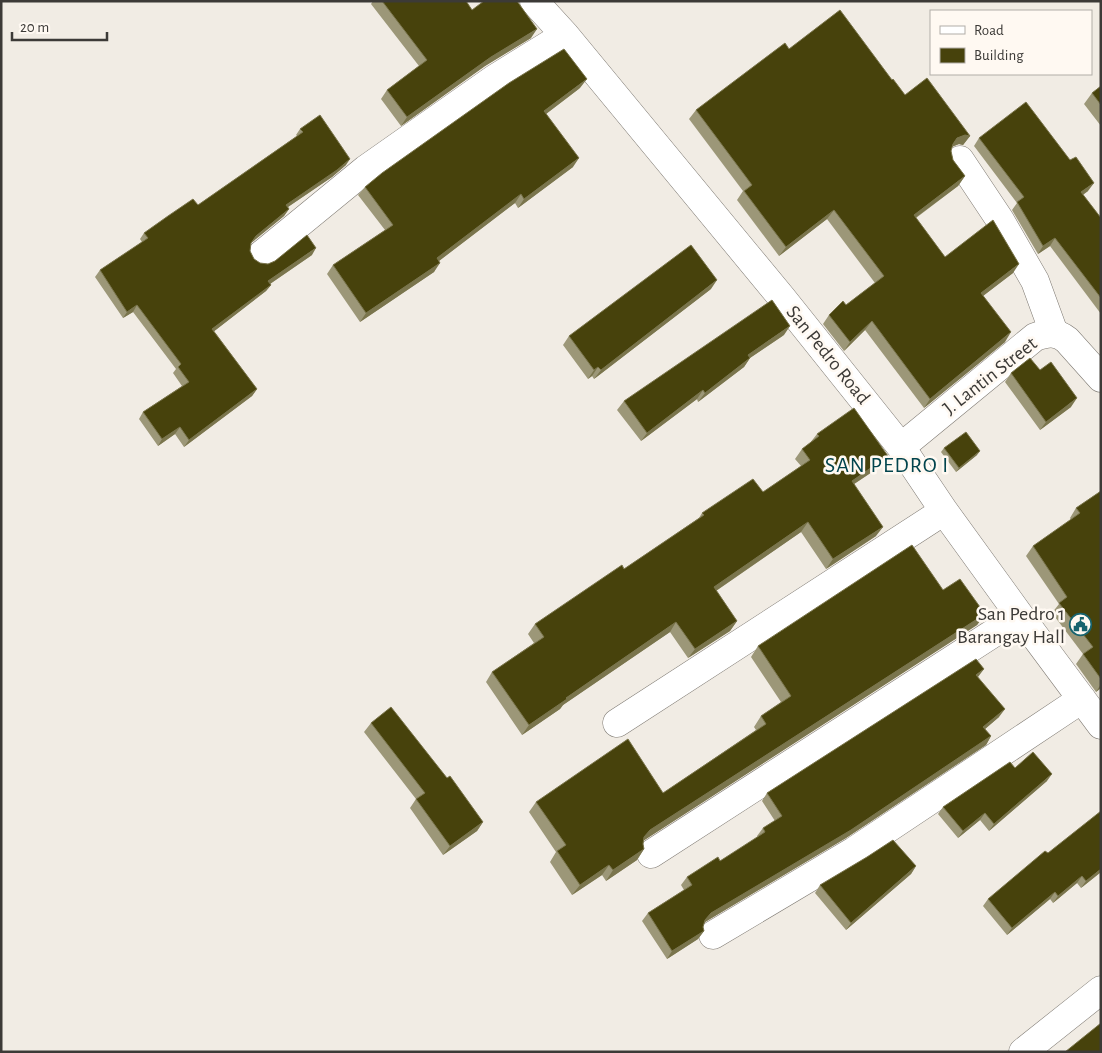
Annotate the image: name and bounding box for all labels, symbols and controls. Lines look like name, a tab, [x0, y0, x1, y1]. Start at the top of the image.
scale bar	[12, 10, 108, 42]
legend	[930, 10, 1092, 75]
text: 20 m	[20, 20, 49, 35]
text: Road	[974, 23, 1004, 38]
text: Building	[974, 48, 1024, 63]
street label: San Pedro Road	[782, 302, 874, 408]
street label: J. Lantin Street	[939, 333, 1041, 419]
district label: SAN PEDRO I	[825, 454, 949, 476]
place label: San Pedro 1 Barangay Hall	[957, 604, 1065, 647]
public building icon: San Pedro 1 Barangay Hall	[1069, 613, 1093, 637]

